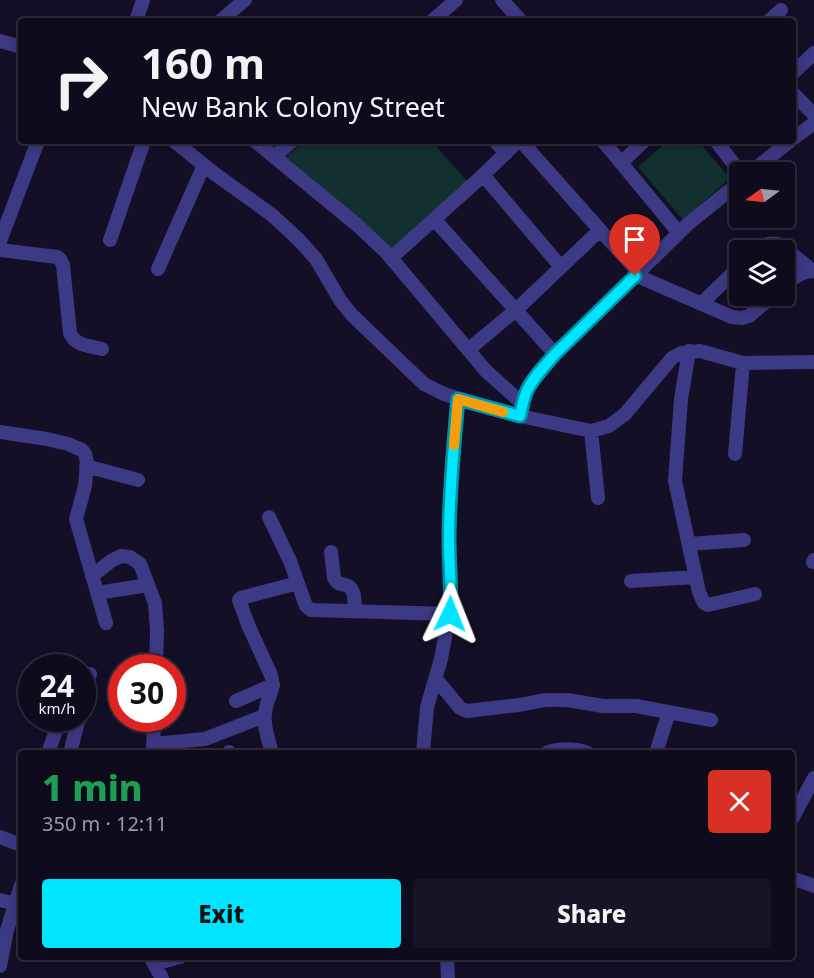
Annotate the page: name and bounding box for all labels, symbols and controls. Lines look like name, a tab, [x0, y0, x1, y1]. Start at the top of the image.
text: 160 m	[141, 34, 265, 91]
icon: right	[42, 42, 120, 120]
text: New Bank Colony Street	[141, 88, 445, 125]
north arrow	[729, 162, 795, 228]
map controls	[729, 162, 795, 306]
pin	[609, 214, 660, 276]
icon: arrive	[618, 223, 651, 256]
button: layers	[729, 240, 795, 306]
position arrow	[418, 582, 482, 646]
speed limit sign: 30	[108, 654, 186, 732]
text: 24	[40, 665, 74, 706]
text: km/h	[39, 698, 75, 718]
text: 1 min	[42, 763, 143, 812]
button: close	[708, 770, 771, 833]
text: 350 m · 12:11	[42, 810, 167, 837]
button: Exit	[42, 879, 401, 948]
button: Share	[413, 879, 771, 948]

